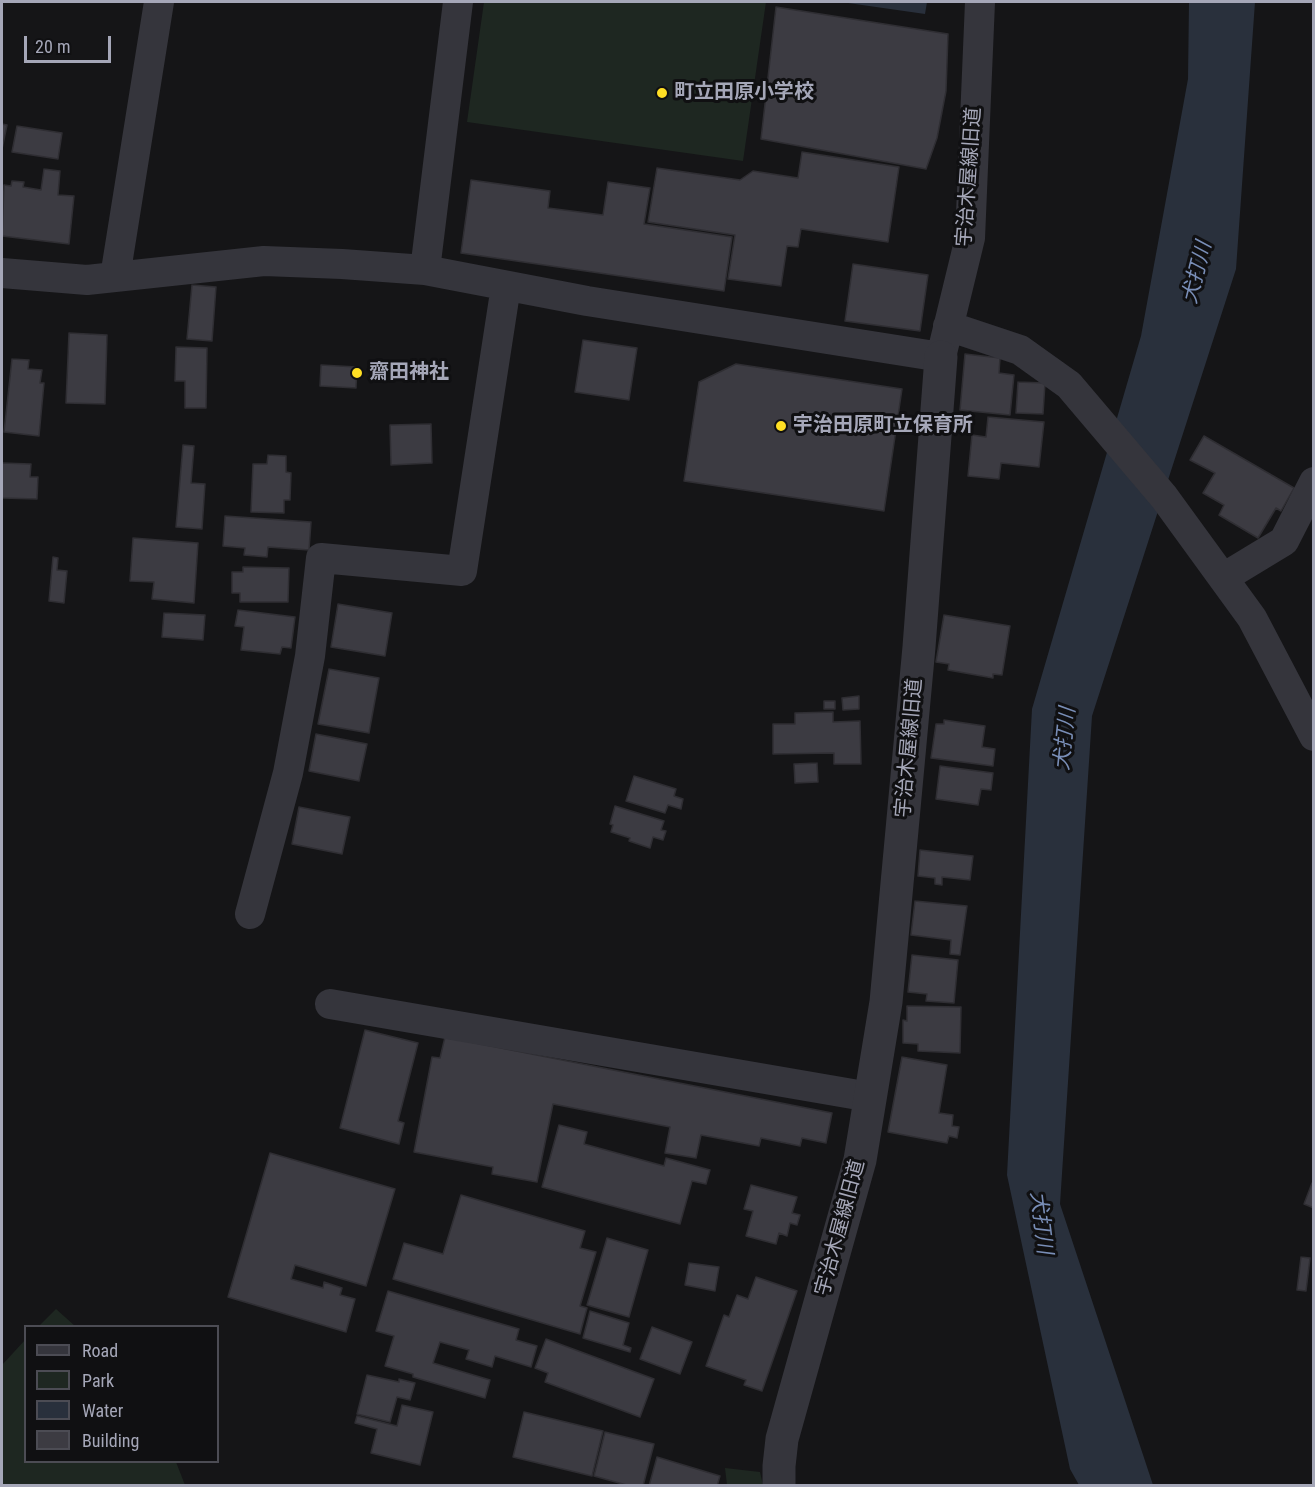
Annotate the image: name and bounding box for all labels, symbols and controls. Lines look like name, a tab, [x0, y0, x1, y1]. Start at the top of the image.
scale bar	[27, 24, 114, 62]
text: 20 m	[35, 36, 70, 57]
place label: 町立田原小学校	[674, 81, 814, 105]
marker: 町立田原小学校	[655, 86, 669, 100]
street label: 宇治木屋線旧道	[953, 106, 987, 248]
water label: 犬打川	[1178, 239, 1218, 307]
place label: 齋田神社	[369, 361, 449, 385]
marker: 齋田神社	[350, 366, 364, 380]
place label: 宇治田原町立保育所	[793, 414, 973, 438]
marker: 宇治田原町立保育所	[774, 419, 788, 433]
street label: 宇治木屋線旧道	[892, 677, 928, 819]
water label: 犬打川	[1050, 706, 1082, 772]
street label: 宇治木屋線旧道	[811, 1157, 871, 1299]
water label: 犬打川	[1024, 1190, 1056, 1256]
legend	[24, 1325, 219, 1463]
text: Road	[82, 1340, 118, 1361]
text: Park	[82, 1370, 114, 1391]
text: Water	[82, 1400, 123, 1421]
text: Building	[82, 1430, 139, 1451]

